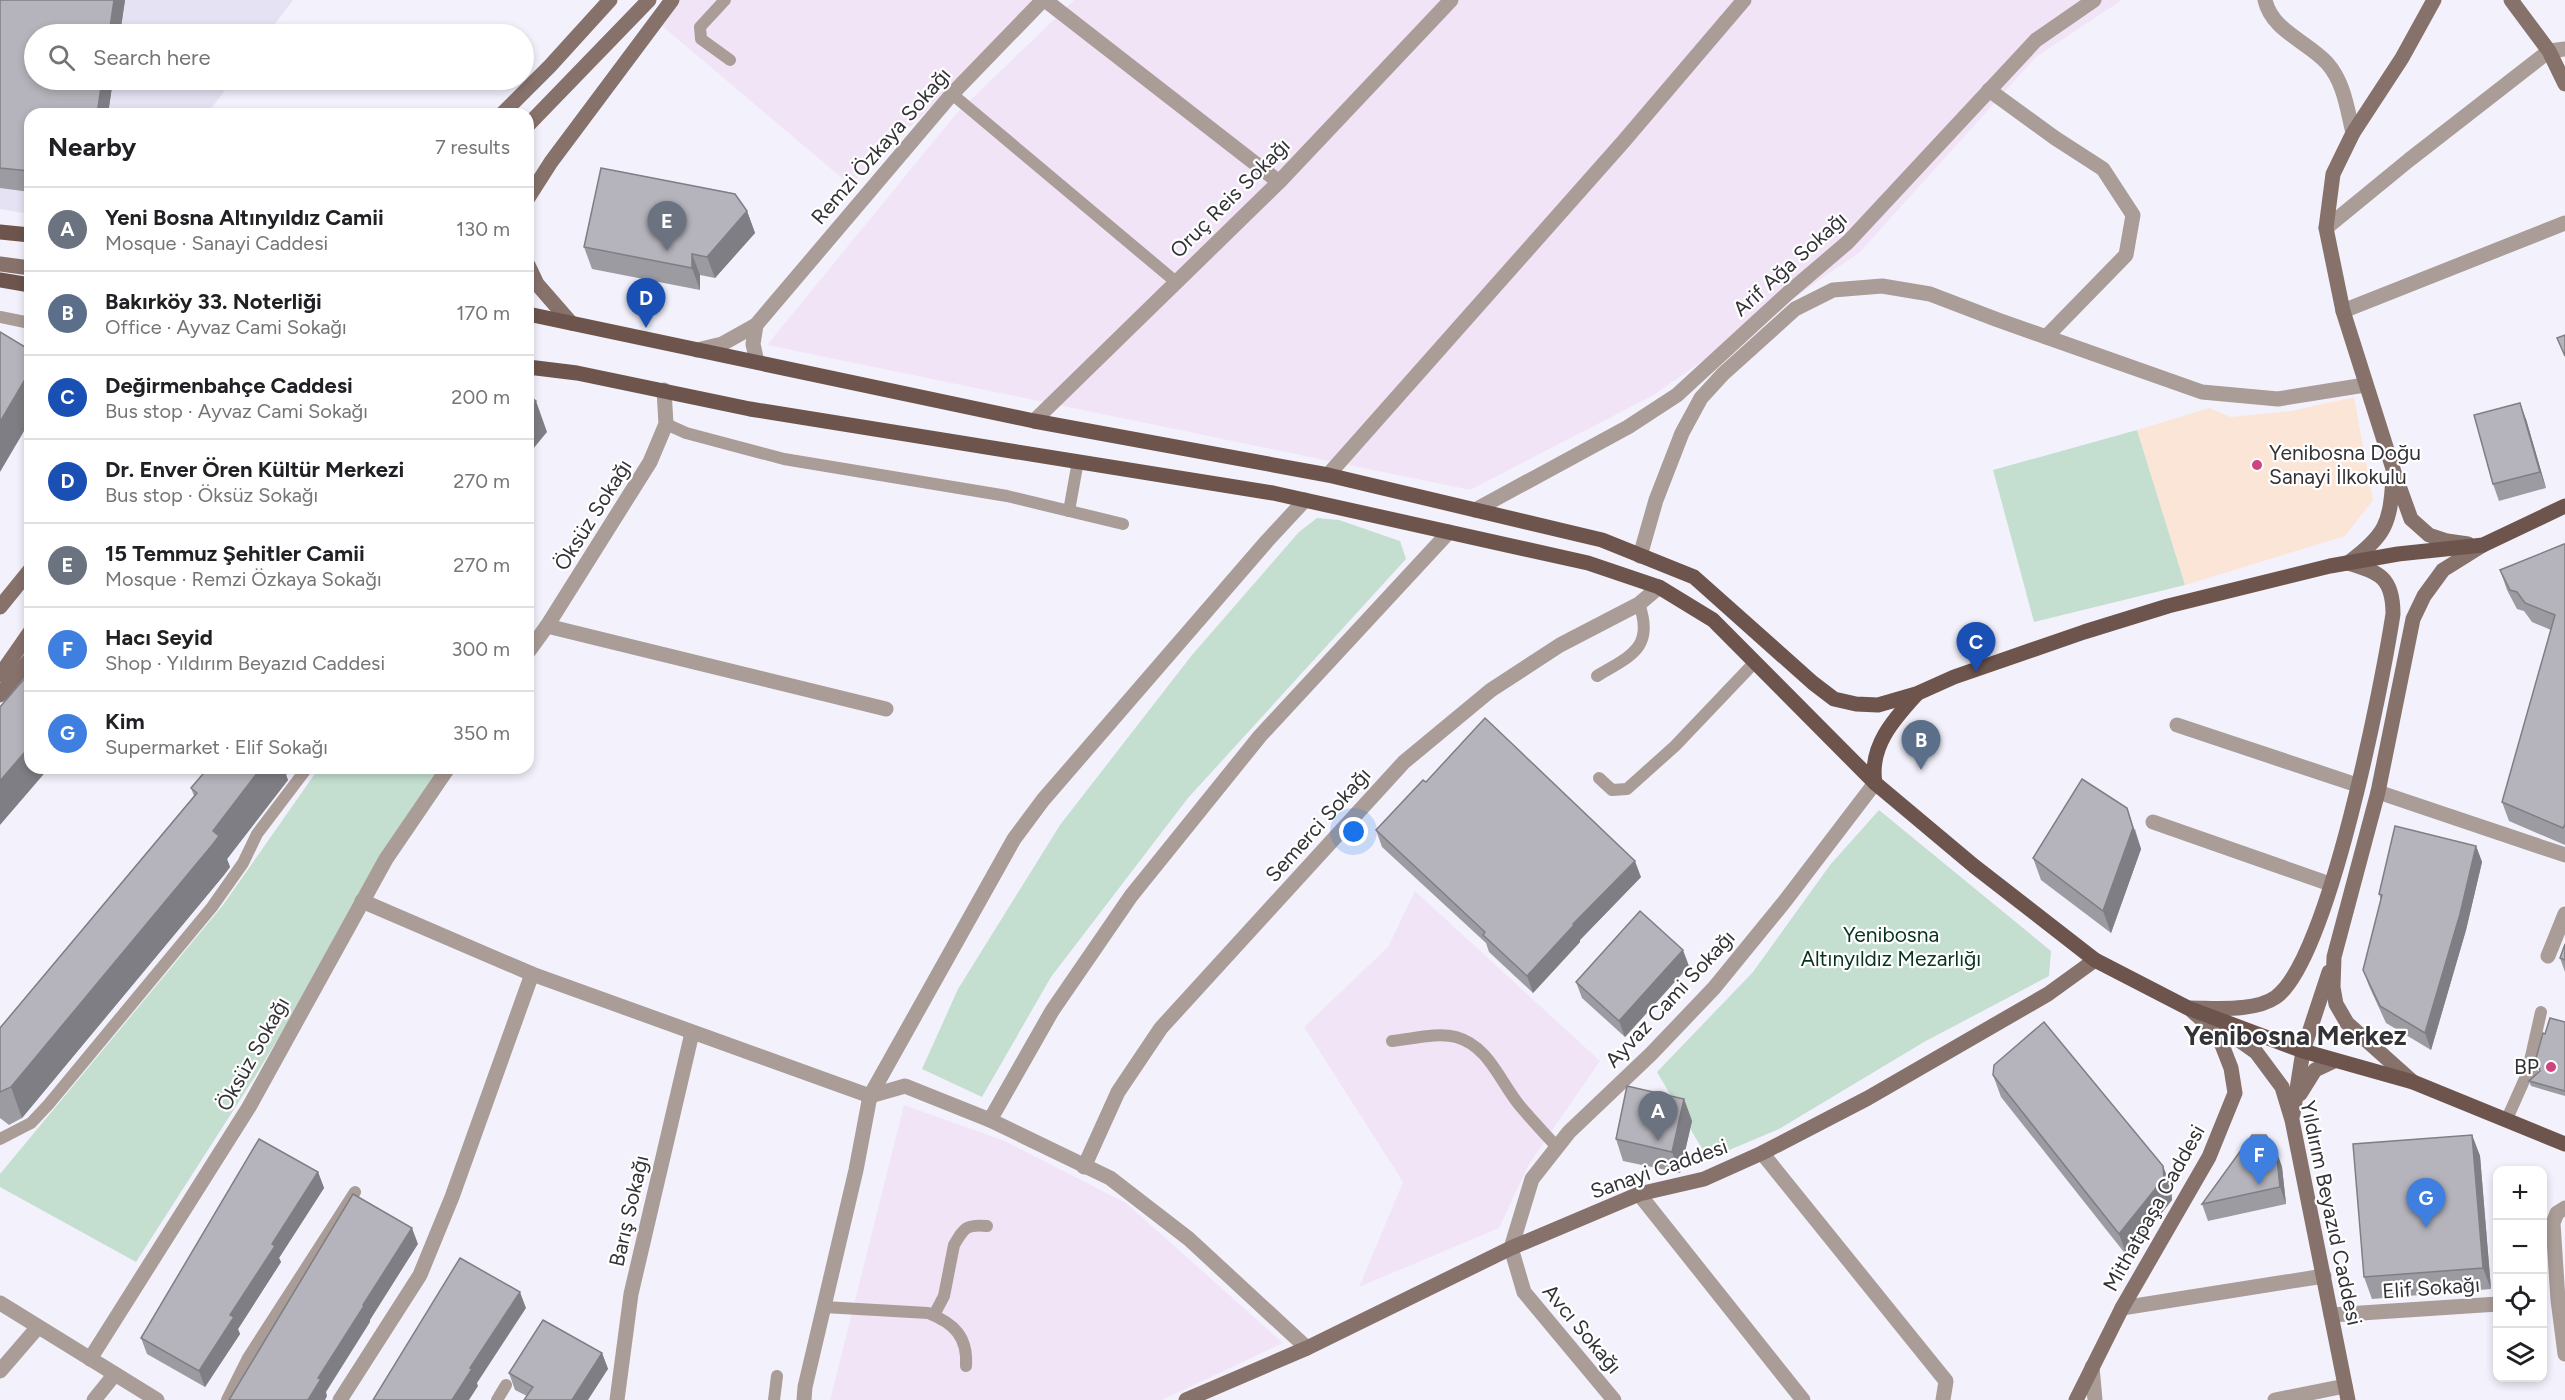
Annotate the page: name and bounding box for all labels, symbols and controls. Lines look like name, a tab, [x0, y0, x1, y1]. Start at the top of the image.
search box	[24, 24, 534, 90]
icon: search	[45, 41, 78, 74]
text: Search here	[93, 44, 211, 71]
street label: Remzi Özkaya Sokağı	[806, 62, 956, 229]
text: Nearby	[48, 131, 136, 163]
street label: Oruç Reis Sokağı	[1165, 133, 1295, 263]
text: 7 results	[435, 135, 510, 159]
pin: E	[648, 202, 686, 251]
text: Yeni Bosna Altınyıldız Camii	[105, 204, 384, 231]
street label: Arif Ağa Sokağı	[1728, 206, 1852, 321]
text: A	[60, 217, 75, 241]
text: 130 m	[456, 217, 510, 241]
text: Mosque · Sanayi Caddesi	[105, 231, 328, 255]
pin: D	[626, 278, 666, 328]
text: Bakırköy 33. Noterliği	[105, 288, 322, 315]
text: B	[61, 301, 74, 325]
text: 170 m	[456, 301, 510, 325]
text: Office · Ayvaz Cami Sokağı	[105, 315, 347, 339]
text: Değirmenbahçe Caddesi	[105, 372, 353, 399]
text: C	[60, 385, 75, 409]
text: 200 m	[451, 385, 510, 409]
text: Bus stop · Ayvaz Cami Sokağı	[105, 399, 368, 423]
place label: Yenibosna Doğu Sanayi İlkokulu	[2269, 440, 2421, 489]
street label: Öksüz Sokağı	[548, 454, 637, 575]
text: Dr. Enver Ören Kültür Merkezi	[105, 456, 404, 483]
marker: Yenibosna Doğu Sanayi İlkokulu	[2250, 458, 2264, 472]
text: D	[61, 469, 75, 493]
text: 270 m	[453, 469, 510, 493]
text: Bus stop · Öksüz Sokağı	[105, 483, 318, 507]
text: 15 Temmuz Şehitler Camii	[105, 540, 365, 567]
text: E	[62, 553, 73, 577]
text: 270 m	[453, 553, 510, 577]
text: Mosque · Remzi Özkaya Sokağı	[105, 567, 382, 591]
pin: C	[1956, 622, 1996, 672]
text: Hacı Seyid	[105, 624, 213, 651]
text: F	[62, 637, 73, 661]
text: 300 m	[452, 637, 510, 661]
text: Shop · Yıldırım Beyazıd Caddesi	[105, 651, 385, 675]
text: Kim	[105, 708, 145, 735]
pin: B	[1902, 720, 1940, 770]
text: G	[60, 721, 75, 745]
text: 350 m	[453, 721, 510, 745]
text: Supermarket · Elif Sokağı	[105, 735, 328, 759]
street label: Semerci Sokağı	[1260, 762, 1375, 887]
your location	[1339, 817, 1368, 846]
park label: Yenibosna Altınyıldız Mezarlığı	[1801, 922, 1981, 971]
street label: Ayvaz Cami Sokağı	[1600, 925, 1740, 1073]
street label: Öksüz Sokağı	[211, 992, 294, 1115]
district label: Yenibosna Merkez	[2183, 1019, 2407, 1052]
place label: BP	[2514, 1054, 2539, 1079]
marker: BP	[2544, 1060, 2558, 1074]
pin: A	[1638, 1092, 1678, 1141]
street label: Yıldırım Beyazıd Caddesi	[2295, 1098, 2368, 1328]
street label: Mithatpaşa Caddesi	[2097, 1120, 2210, 1295]
street label: Sanayi Caddesi	[1587, 1133, 1731, 1204]
pin: F	[2240, 1136, 2278, 1185]
street label: Barış Sokağı	[604, 1153, 653, 1269]
map controls	[2493, 1166, 2547, 1382]
button: +	[2493, 1166, 2547, 1220]
pin: G	[2406, 1178, 2446, 1228]
button: −	[2493, 1220, 2547, 1274]
street label: Elif Sokağı	[2381, 1272, 2481, 1303]
button: locate	[2493, 1274, 2547, 1328]
street label: Avcı Sokağı	[1538, 1279, 1627, 1378]
button: layers	[2493, 1328, 2547, 1382]

